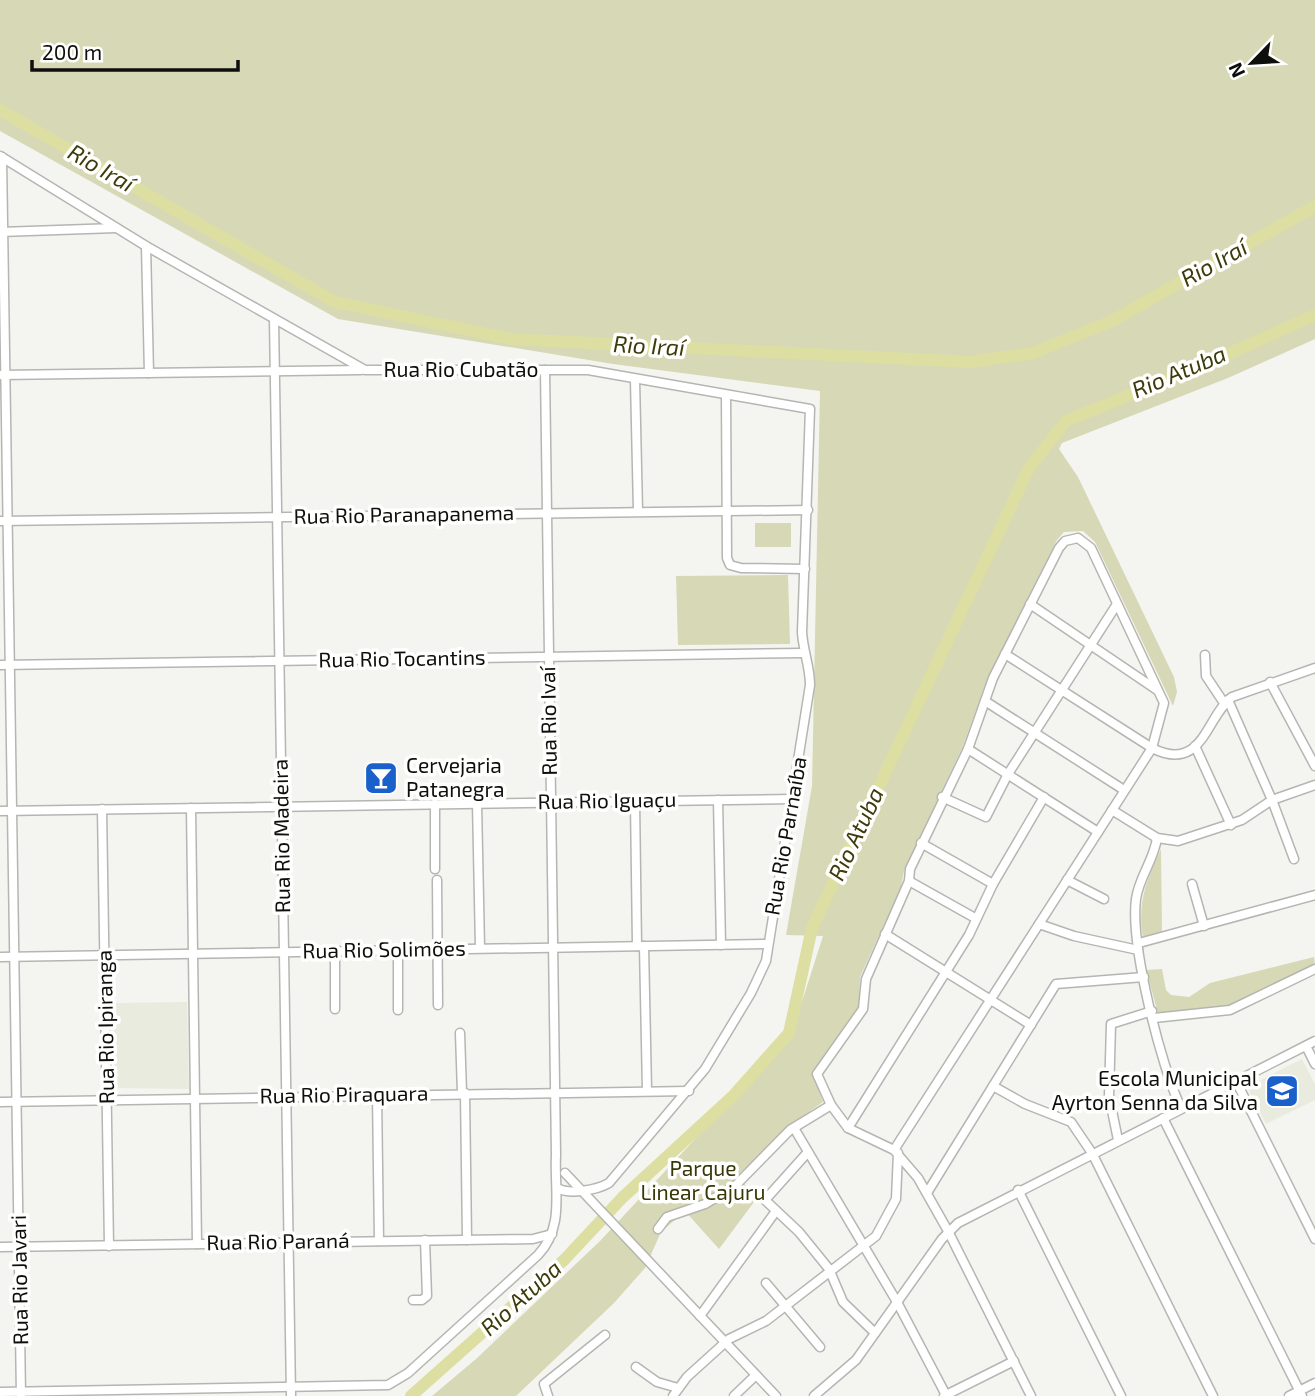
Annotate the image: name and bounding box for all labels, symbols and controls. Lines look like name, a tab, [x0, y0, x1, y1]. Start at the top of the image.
scale bar	[32, 28, 238, 72]
north arrow	[1217, 28, 1287, 98]
text: 200 m	[42, 39, 102, 64]
text: N	[1223, 59, 1249, 81]
water label: Rio Iraí	[63, 137, 142, 198]
water label: Rio Iraí	[1175, 231, 1254, 292]
water label: Rio Iraí	[612, 329, 688, 361]
water label: Rio Atuba	[1127, 339, 1230, 403]
street label: Rua Rio Cubatão	[384, 356, 538, 381]
street label: Rua Rio Paranapanema	[293, 499, 514, 528]
street label: Rua Rio Tocantins	[318, 644, 486, 671]
street label: Rua Rio Ivaí	[534, 665, 561, 776]
place label: Cervejaria Patanegra	[406, 752, 505, 801]
street label: Rua Rio Parnaíba	[758, 754, 811, 917]
street label: Rua Rio Madeira	[267, 759, 294, 913]
bar icon: Cervejaria Patanegra	[362, 759, 400, 797]
water label: Rio Atuba	[821, 783, 889, 885]
street label: Rua Rio Iguaçu	[537, 786, 677, 815]
street label: Rua Rio Solimões	[302, 935, 466, 962]
street label: Rua Rio Ipiranga	[91, 950, 118, 1104]
place label: Escola Municipal Ayrton Senna da Silva	[1052, 1065, 1259, 1114]
school or university icon: Escola Municipal Ayrton Senna da Silva	[1263, 1072, 1301, 1110]
street label: Rua Rio Piraquara	[259, 1080, 429, 1107]
park label: Parque Linear Cajuru	[641, 1155, 765, 1205]
street label: Rua Rio Javari	[5, 1215, 32, 1345]
street label: Rua Rio Paraná	[206, 1227, 350, 1254]
water label: Rio Atuba	[474, 1254, 567, 1341]

